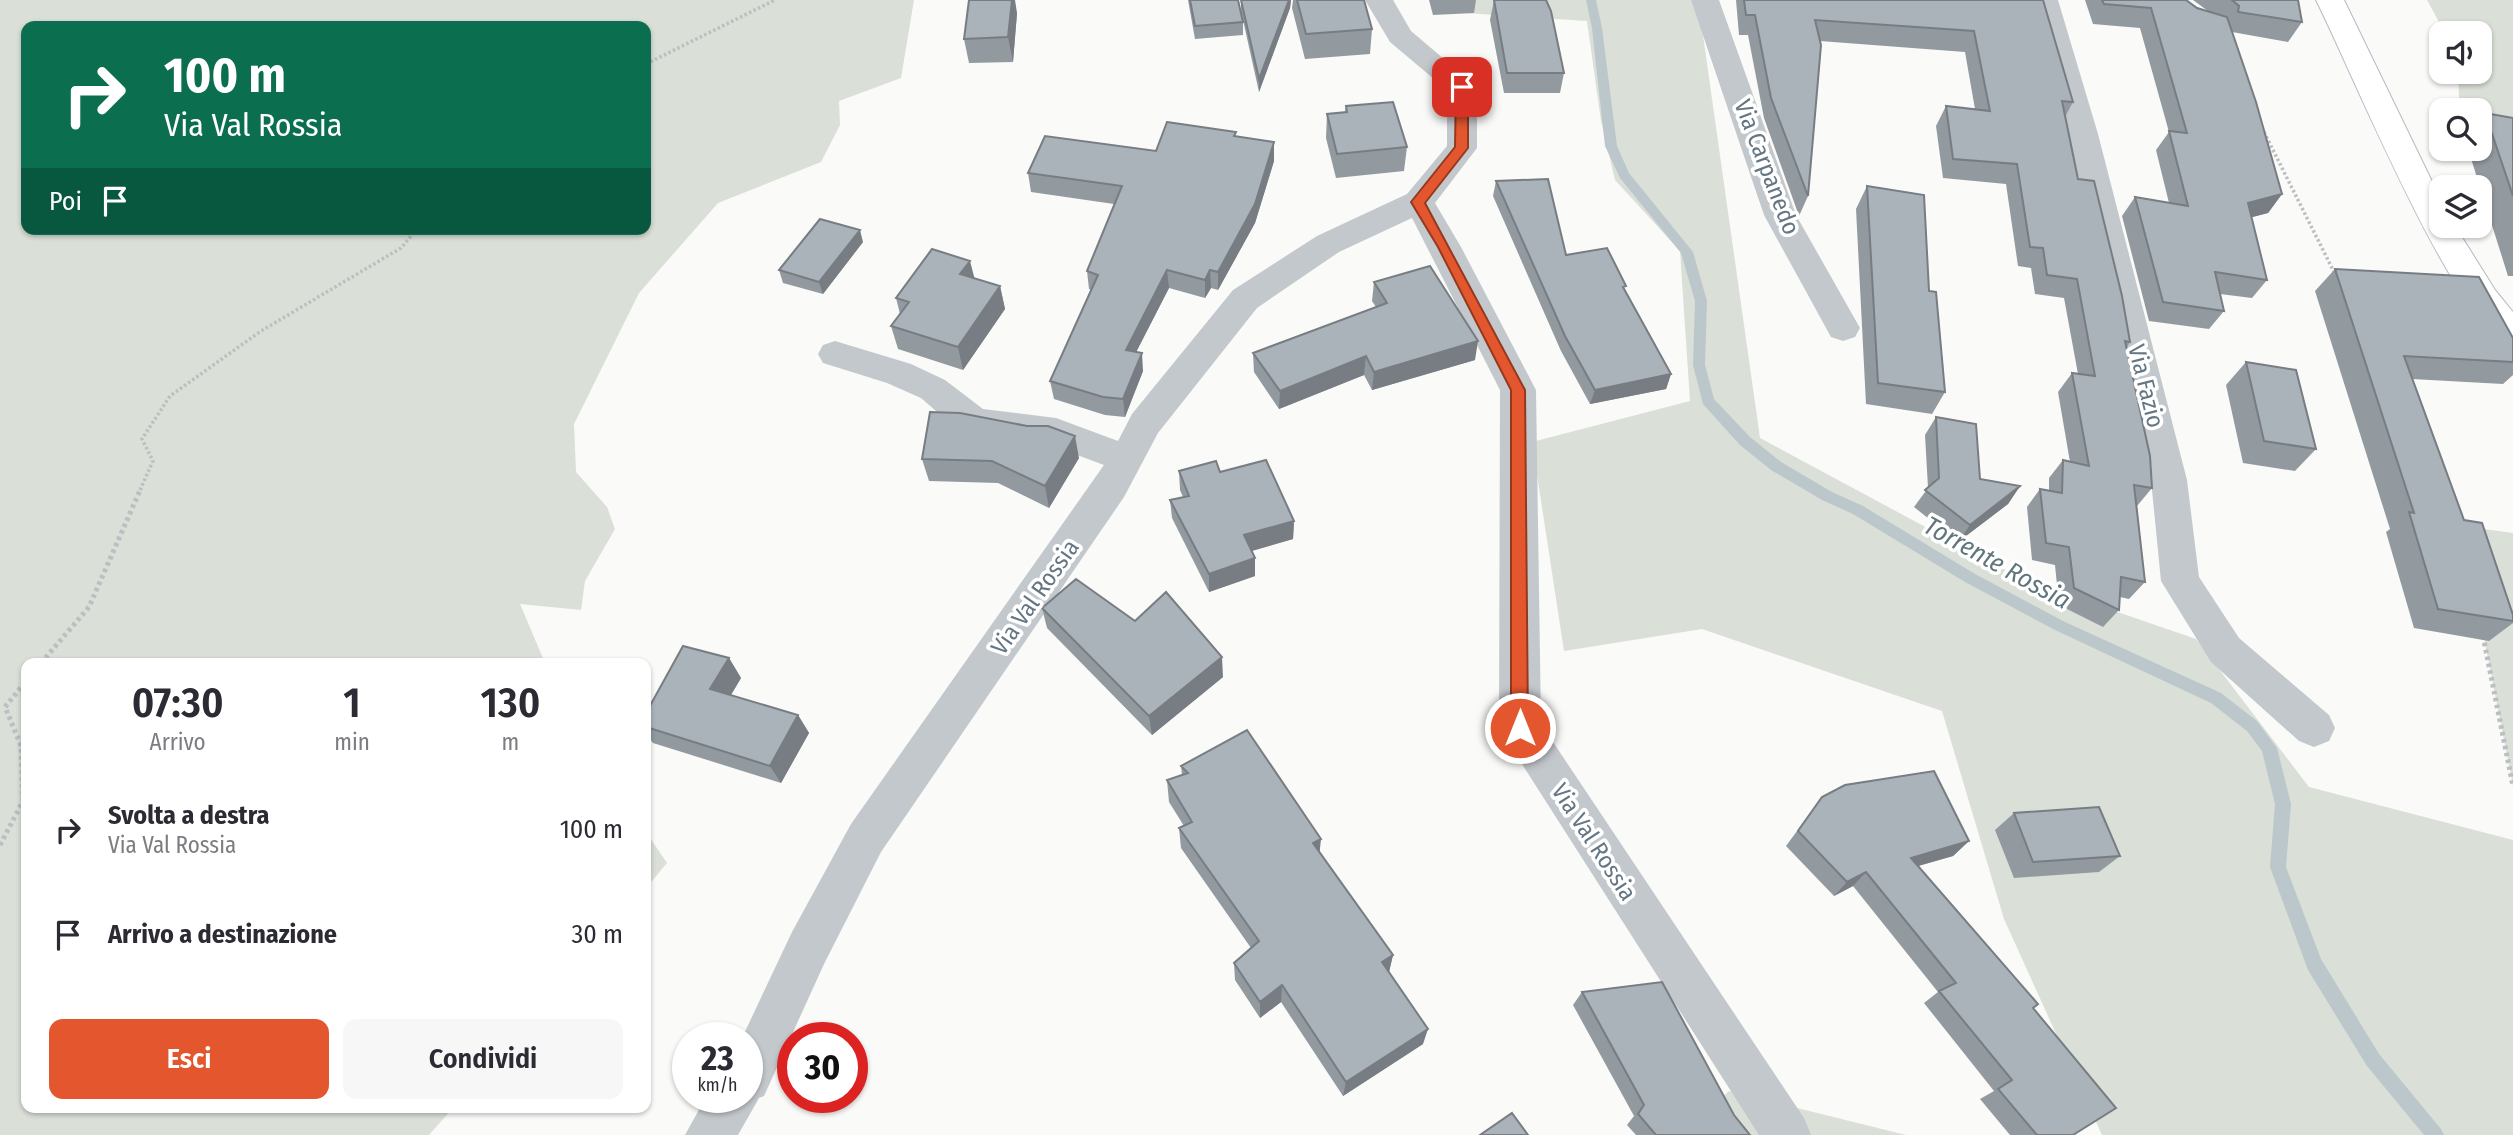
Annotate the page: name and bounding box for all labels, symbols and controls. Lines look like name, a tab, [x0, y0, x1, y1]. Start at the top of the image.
map controls	[2429, 21, 2492, 238]
button: sound	[2429, 21, 2492, 84]
text: 100 m	[164, 46, 286, 105]
icon: right	[49, 49, 140, 140]
pin	[1432, 57, 1492, 117]
icon: arrive	[1443, 68, 1481, 106]
street label: Via Carpanedo	[1728, 96, 1806, 238]
button: search	[2429, 98, 2492, 161]
text: Via Val Rossia	[164, 106, 342, 144]
button: layers	[2429, 175, 2492, 238]
icon: arrive	[96, 182, 134, 220]
text: Poi	[49, 186, 82, 217]
street label: Via Fazio	[2122, 342, 2170, 430]
water label: Torrente Rossia	[1918, 510, 2076, 616]
street label: Via Val Rossia	[985, 534, 1085, 660]
text: 07:30	[132, 678, 224, 728]
text: 1	[343, 678, 361, 728]
text: 130	[481, 678, 540, 728]
position arrow	[1483, 691, 1557, 765]
text: Arrivo	[150, 728, 206, 756]
text: min	[334, 728, 370, 756]
text: m	[502, 728, 519, 756]
street label: Via Val Rossia	[1546, 778, 1642, 906]
text: Svolta a destra	[108, 800, 269, 831]
icon: right	[49, 811, 87, 849]
text: 100 m	[560, 814, 623, 845]
text: Via Val Rossia	[108, 831, 236, 859]
icon: arrive	[49, 916, 87, 954]
text: Arrivo a destinazione	[108, 919, 337, 950]
text: 30 m	[572, 919, 623, 950]
button: Esci	[49, 1019, 329, 1099]
button: Condividi	[343, 1019, 623, 1099]
speed limit sign: 30	[777, 1022, 868, 1113]
text: 23	[701, 1037, 734, 1079]
text: km/h	[697, 1074, 738, 1096]

